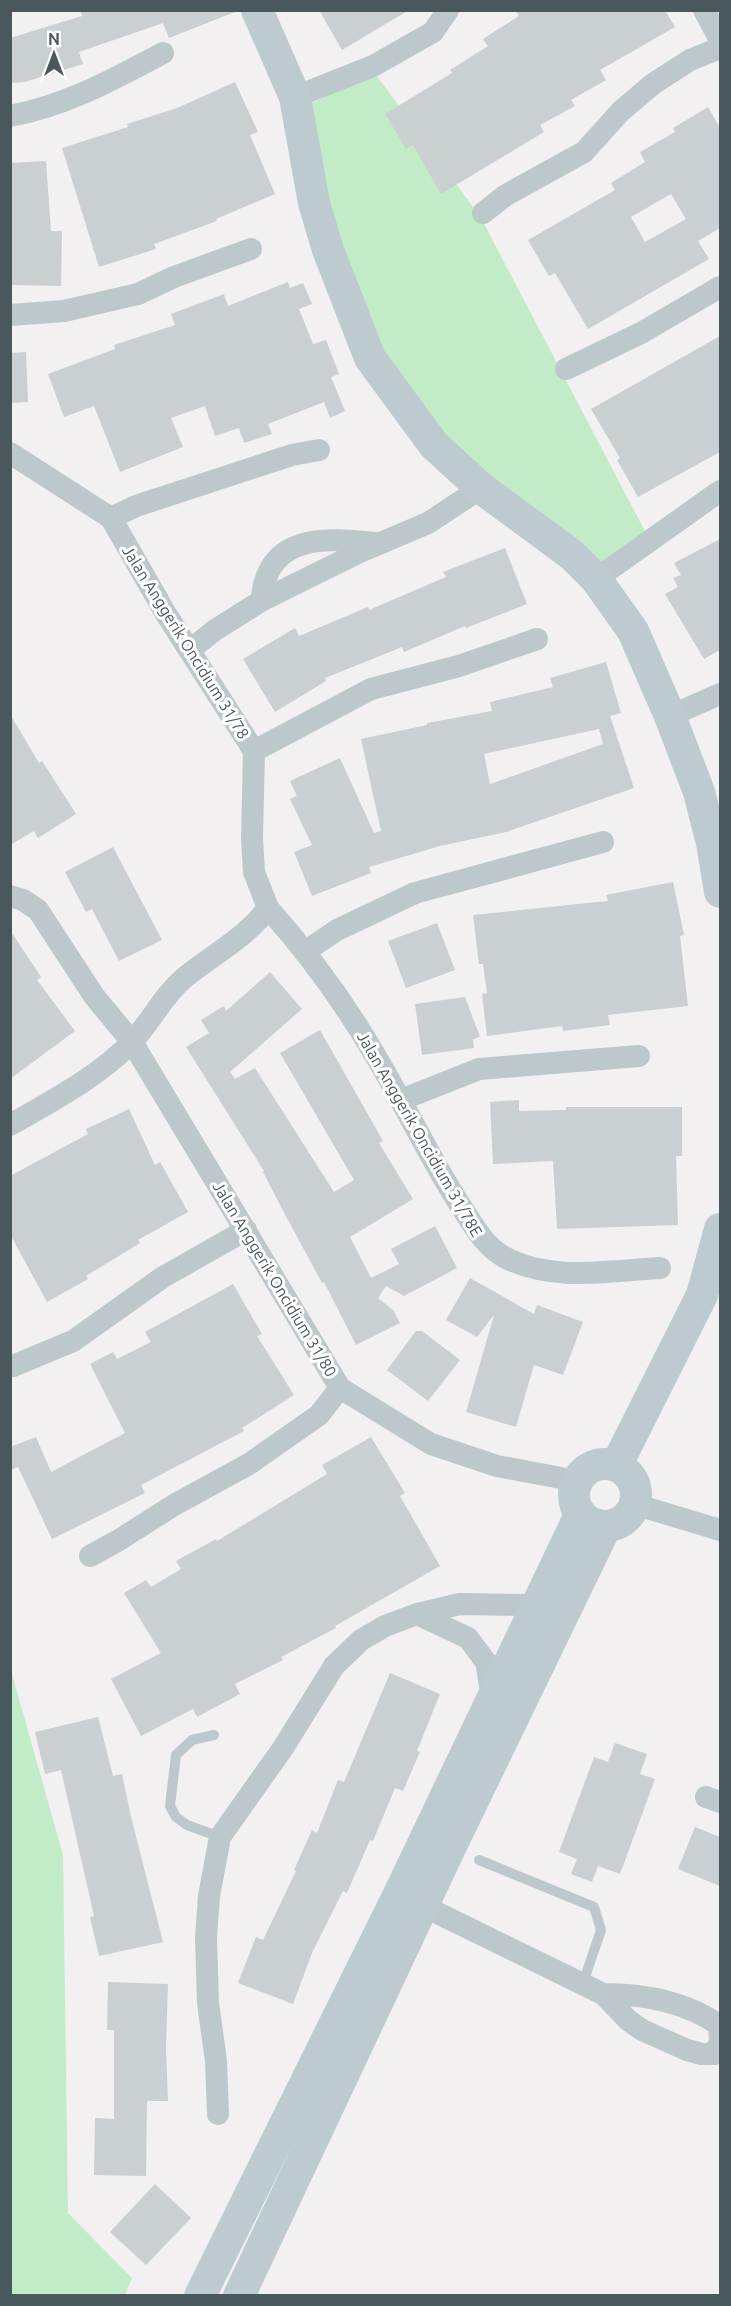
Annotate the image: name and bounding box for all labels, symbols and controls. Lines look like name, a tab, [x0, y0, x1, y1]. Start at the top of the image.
north arrow	[24, 24, 84, 84]
text: N	[48, 30, 60, 48]
street label: Jalan Anggerik Oncidium 31/78	[119, 542, 253, 742]
street label: Jalan Anggerik Oncidium 31/78E	[354, 1028, 486, 1240]
street label: Jalan Anggerik Oncidium 31/80	[209, 1178, 341, 1380]

